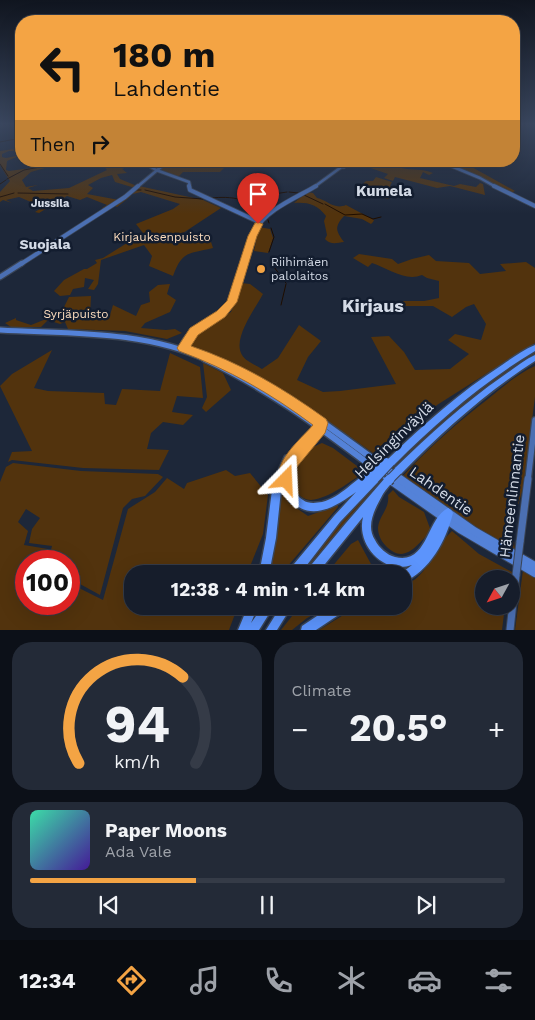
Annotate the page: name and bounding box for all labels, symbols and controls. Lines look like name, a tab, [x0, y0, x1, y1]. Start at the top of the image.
text: 180 m	[113, 34, 216, 76]
icon: left	[30, 35, 95, 100]
text: Lahdentie	[113, 76, 220, 101]
icon: right	[86, 130, 114, 158]
text: Then	[30, 133, 76, 156]
pin	[237, 173, 279, 224]
icon: arrive	[244, 180, 272, 208]
district label: Kumela	[356, 182, 412, 200]
district label: Jussila	[31, 197, 70, 210]
park label: Kirjauksenpuisto	[113, 230, 211, 244]
district label: Suojala	[19, 236, 71, 252]
place label: Riihimäen palolaitos	[271, 255, 329, 283]
marker: Riihimäen palolaitos	[255, 263, 267, 275]
district label: Kirjaus	[342, 295, 404, 316]
park label: Syrjäpuisto	[43, 307, 109, 321]
street label: Helsinginväylä	[351, 397, 438, 482]
street label: Hämeenlinnantie	[496, 433, 528, 559]
position arrow	[259, 453, 311, 505]
street label: Lahdentie	[406, 463, 476, 519]
speed limit sign: 100	[15, 550, 80, 615]
north arrow	[475, 570, 520, 615]
map controls	[475, 570, 520, 615]
text: 12:38 · 4 min · 1.4 km	[171, 578, 365, 601]
text: Climate	[292, 681, 352, 700]
text: 94	[104, 694, 170, 755]
text: 20.5°	[349, 706, 448, 750]
text: −	[292, 713, 308, 746]
text: +	[488, 713, 505, 746]
text: km/h	[114, 751, 160, 772]
text: Paper Moons	[105, 819, 227, 842]
text: Ada Vale	[105, 842, 172, 861]
icon: previous	[95, 891, 123, 919]
icon: pause	[253, 891, 281, 919]
icon: next	[412, 891, 440, 919]
icon: directions	[114, 963, 149, 998]
icon: music	[187, 963, 222, 998]
icon: phone	[261, 963, 296, 998]
icon: climate	[334, 963, 369, 998]
icon: car	[407, 963, 442, 998]
icon: filters	[481, 963, 516, 998]
text: 12:34	[19, 968, 76, 993]

